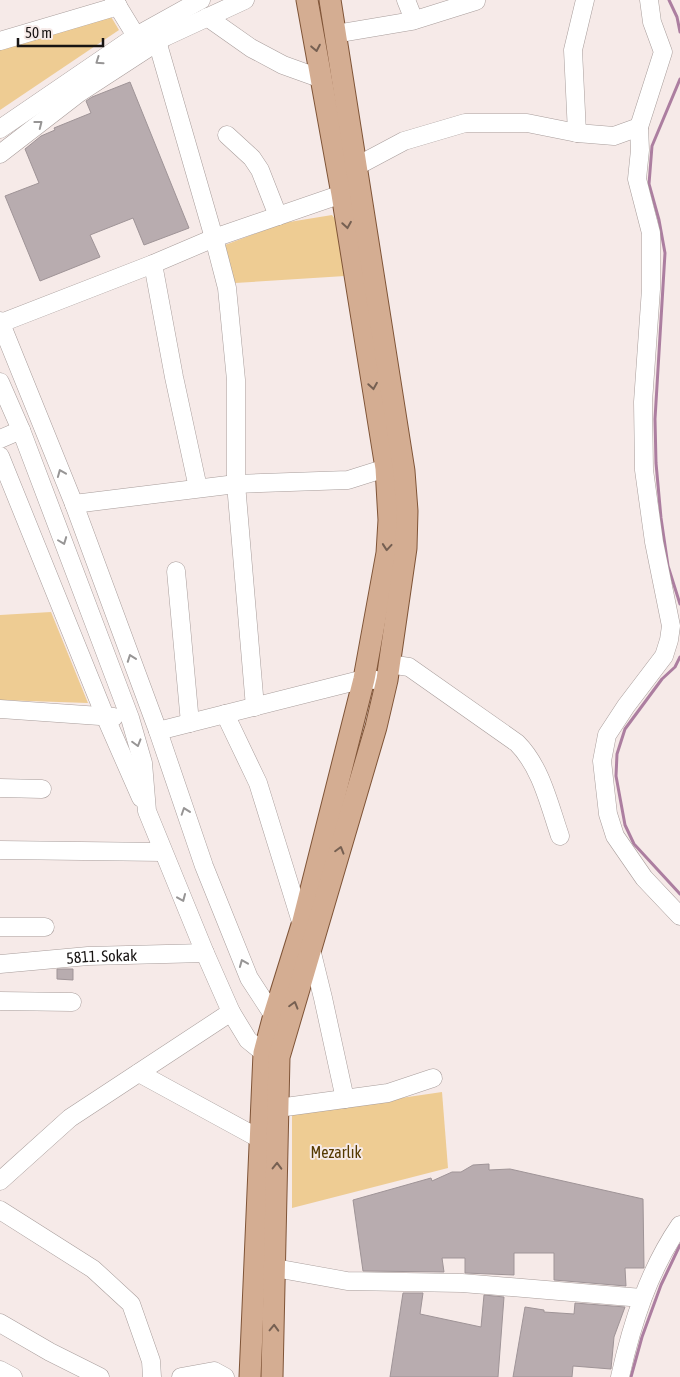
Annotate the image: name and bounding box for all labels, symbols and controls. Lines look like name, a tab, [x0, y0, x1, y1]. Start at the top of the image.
scale bar	[18, 15, 102, 47]
text: 50 m	[25, 24, 52, 41]
one-way arrow	[311, 43, 321, 52]
one-way arrow	[95, 55, 105, 64]
one-way arrow	[33, 121, 43, 130]
one-way arrow	[341, 222, 352, 230]
one-way arrow	[367, 381, 377, 390]
one-way arrow	[57, 469, 67, 478]
one-way arrow	[57, 536, 67, 545]
one-way arrow	[382, 543, 393, 551]
one-way arrow	[127, 654, 137, 663]
one-way arrow	[132, 738, 142, 746]
one-way arrow	[181, 807, 191, 816]
one-way arrow	[334, 846, 344, 854]
one-way arrow	[177, 893, 187, 901]
street label: 5811. Sokak	[65, 946, 137, 967]
one-way arrow	[239, 959, 249, 968]
one-way arrow	[289, 1002, 299, 1010]
park label: Mezarlık	[311, 1143, 361, 1161]
one-way arrow	[271, 1162, 282, 1170]
one-way arrow	[268, 1324, 279, 1332]

